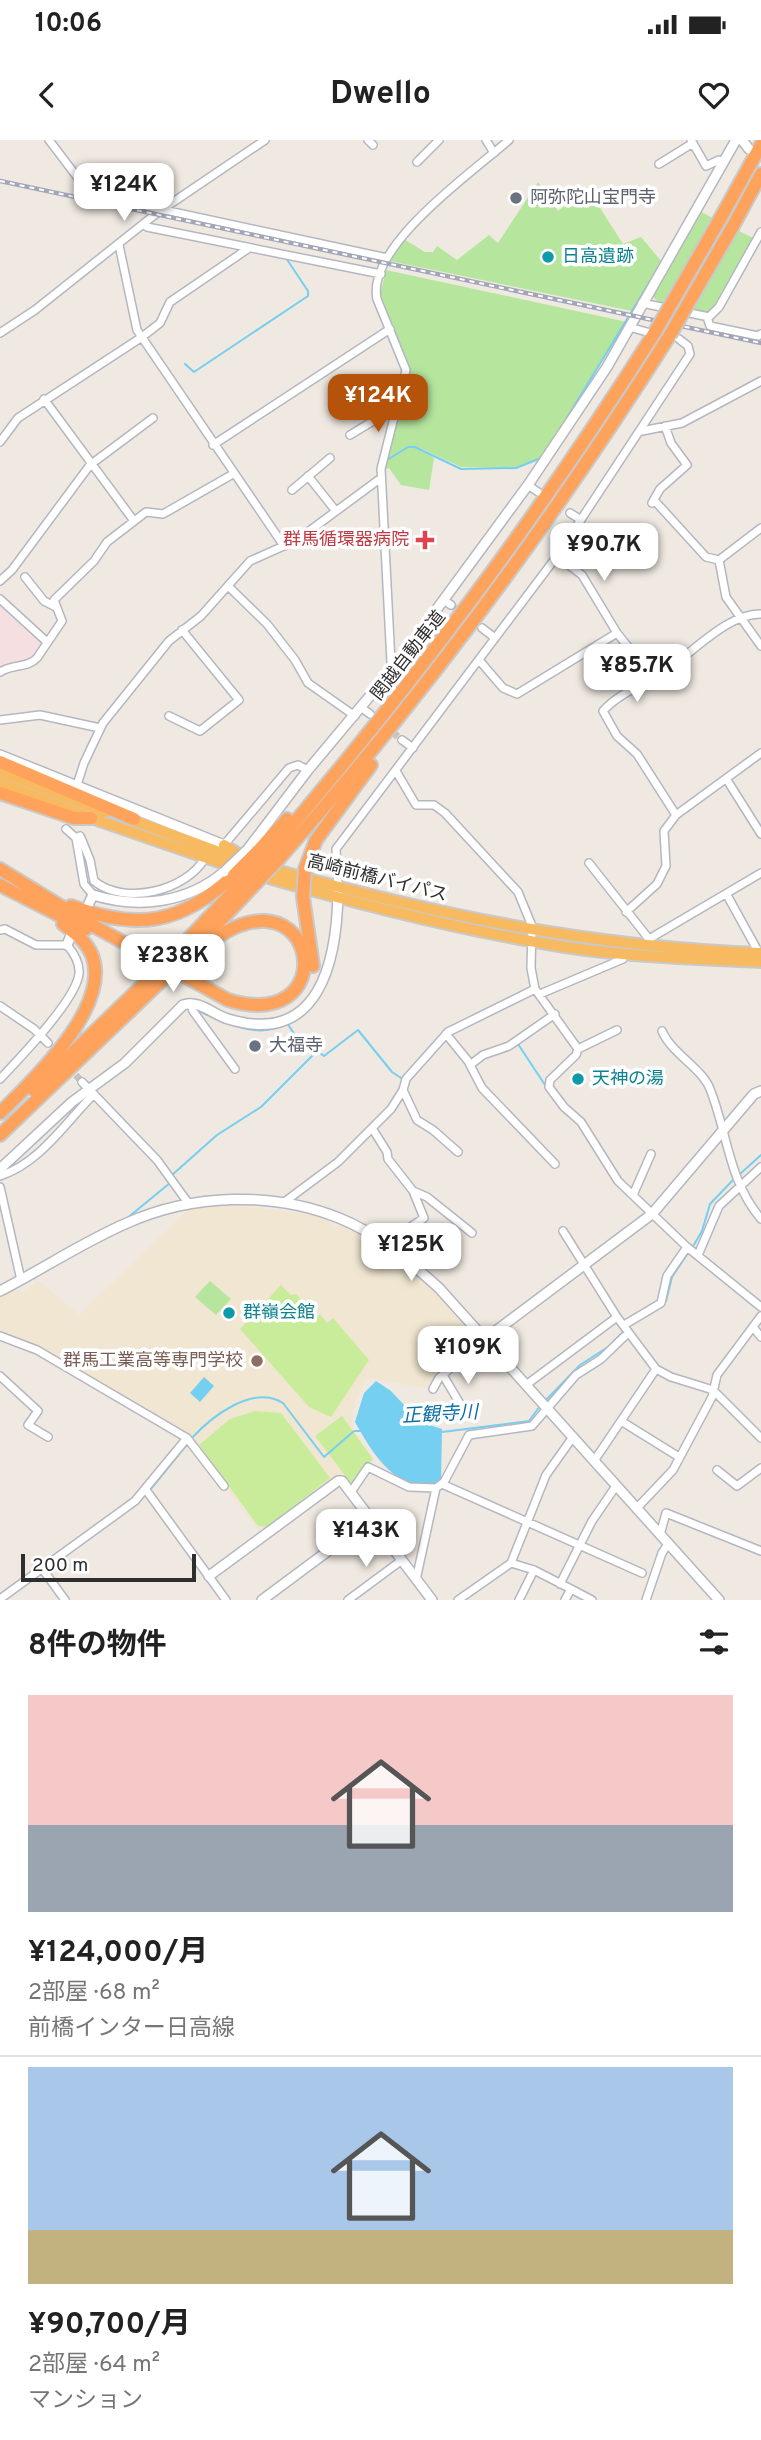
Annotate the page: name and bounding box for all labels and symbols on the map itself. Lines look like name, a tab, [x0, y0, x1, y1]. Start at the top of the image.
pin: ¥124K	[75, 164, 173, 223]
place label: 阿弥陀山宝門寺	[530, 187, 656, 210]
marker: 阿弥陀山宝門寺	[508, 190, 524, 206]
place label: 日高遺跡	[562, 246, 634, 269]
marker: 日高遺跡	[540, 249, 556, 265]
pin: ¥124K	[329, 374, 427, 434]
pin: ¥90.7K	[547, 524, 661, 583]
place label: 群馬循環器病院	[283, 529, 409, 552]
marker: 群馬循環器病院	[415, 530, 435, 550]
street label: 関越自動車道	[367, 606, 451, 706]
pin: ¥85.7K	[580, 644, 694, 704]
street label: 高崎前橋バイパス	[305, 850, 449, 908]
pin: ¥238K	[124, 934, 222, 994]
place label: 大福寺	[269, 1035, 323, 1058]
marker: 大福寺	[247, 1038, 263, 1054]
place label: 天神の湯	[592, 1068, 664, 1091]
marker: 天神の湯	[570, 1071, 586, 1087]
pin: ¥125K	[362, 1224, 460, 1283]
place label: 群嶺会館	[243, 1302, 315, 1325]
marker: 群嶺会館	[221, 1305, 237, 1321]
pin: ¥109K	[419, 1326, 517, 1386]
place label: 群馬工業高等専門学校	[63, 1350, 243, 1373]
marker: 群馬工業高等専門学校	[249, 1353, 265, 1369]
water label: 正観寺川	[401, 1401, 481, 1429]
pin: ¥143K	[317, 1510, 415, 1569]
scale bar	[21, 1551, 196, 1583]

